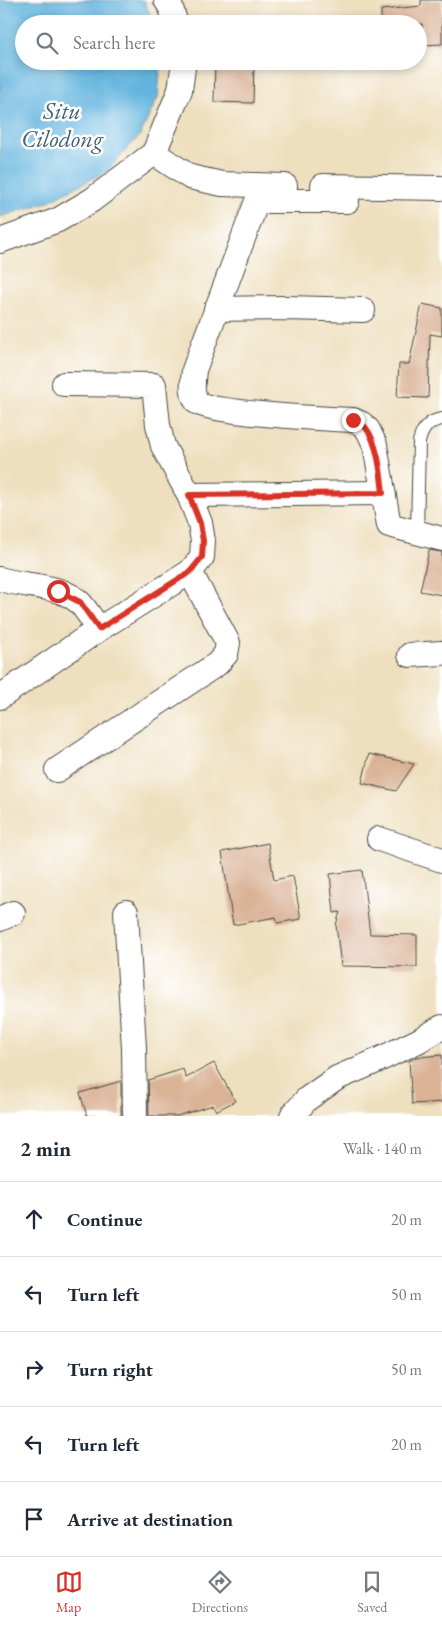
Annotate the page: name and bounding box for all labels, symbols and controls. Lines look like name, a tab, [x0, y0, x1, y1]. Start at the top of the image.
search box	[15, 15, 427, 70]
icon: search	[33, 29, 61, 57]
text: Search here	[73, 30, 155, 55]
water label: Situ Cilodong	[21, 95, 104, 154]
route end	[342, 409, 365, 432]
route start	[47, 580, 70, 603]
text: 2 min	[20, 1135, 71, 1162]
text: Walk · 140 m	[343, 1138, 422, 1159]
icon: ahead	[20, 1205, 48, 1233]
text: Continue	[67, 1207, 142, 1232]
text: 20 m	[391, 1209, 422, 1230]
icon: left	[20, 1280, 48, 1308]
text: Turn left	[67, 1282, 139, 1307]
text: 50 m	[391, 1284, 422, 1305]
icon: right	[20, 1355, 48, 1383]
text: Turn right	[67, 1357, 153, 1382]
text: 50 m	[391, 1359, 422, 1380]
icon: left	[20, 1430, 48, 1458]
text: Turn left	[67, 1432, 139, 1457]
text: 20 m	[391, 1434, 422, 1455]
icon: arrive	[20, 1505, 48, 1533]
text: Arrive at destination	[67, 1507, 233, 1532]
tab: Map	[55, 1568, 83, 1616]
tab: Directions	[192, 1568, 248, 1616]
tab: Saved	[357, 1568, 387, 1616]

